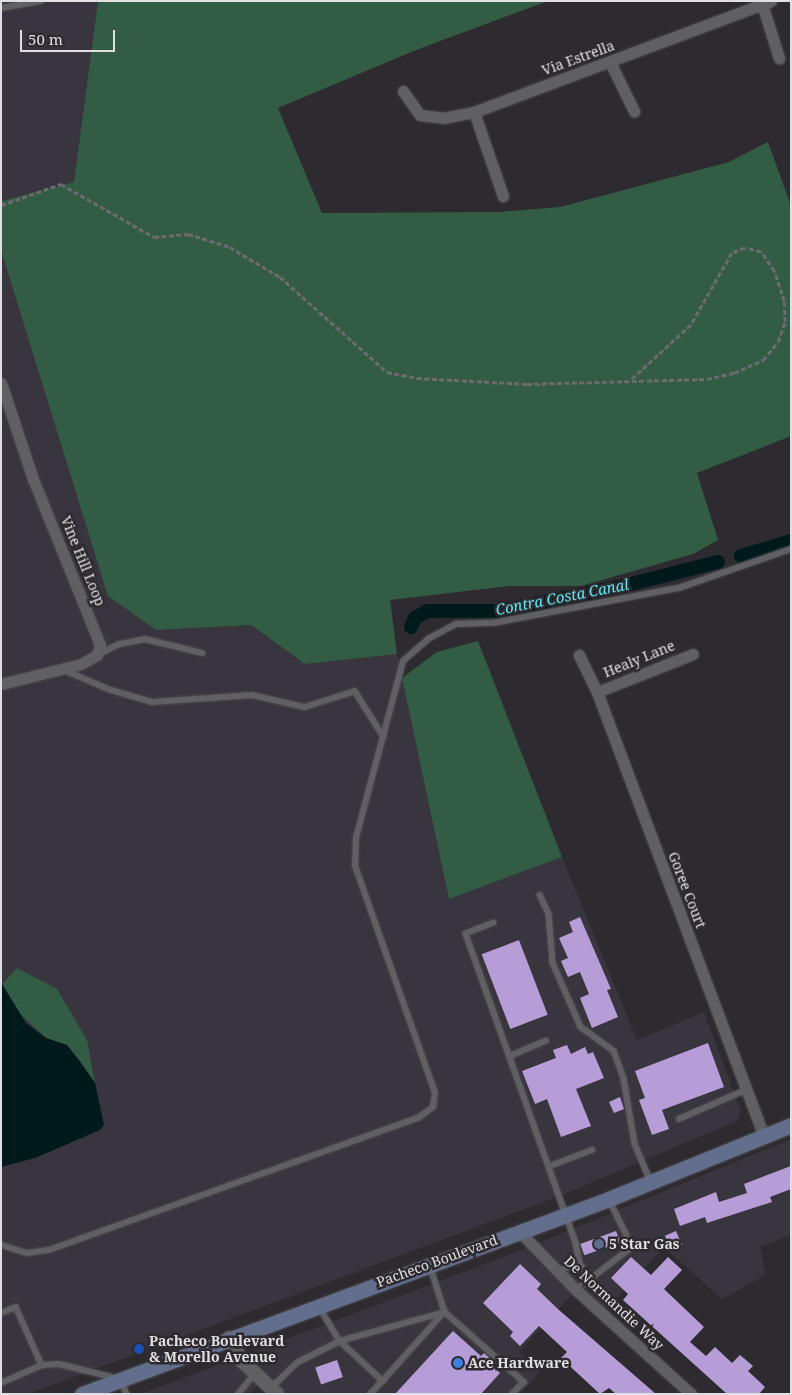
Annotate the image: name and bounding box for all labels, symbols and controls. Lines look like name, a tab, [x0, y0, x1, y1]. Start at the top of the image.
scale bar	[22, 20, 118, 52]
text: 50 m	[28, 29, 63, 49]
street label: Via Estrella	[539, 37, 617, 79]
street label: Vine Hill Loop	[57, 514, 109, 608]
water label: Contra Costa Canal	[494, 575, 630, 619]
street label: Healy Lane	[601, 637, 677, 681]
street label: Goree Court	[665, 849, 709, 931]
street label: Pacheco Boulevard	[374, 1231, 500, 1291]
place label: 5 Star Gas	[609, 1236, 680, 1252]
marker: 5 Star Gas	[593, 1238, 605, 1250]
street label: De Normandie Way	[561, 1252, 667, 1354]
place label: Pacheco Boulevard & Morello Avenue	[149, 1333, 284, 1365]
marker: Pacheco Boulevard & Morello Avenue	[133, 1343, 145, 1355]
place label: Ace Hardware	[468, 1355, 569, 1371]
marker: Ace Hardware	[452, 1357, 464, 1369]

